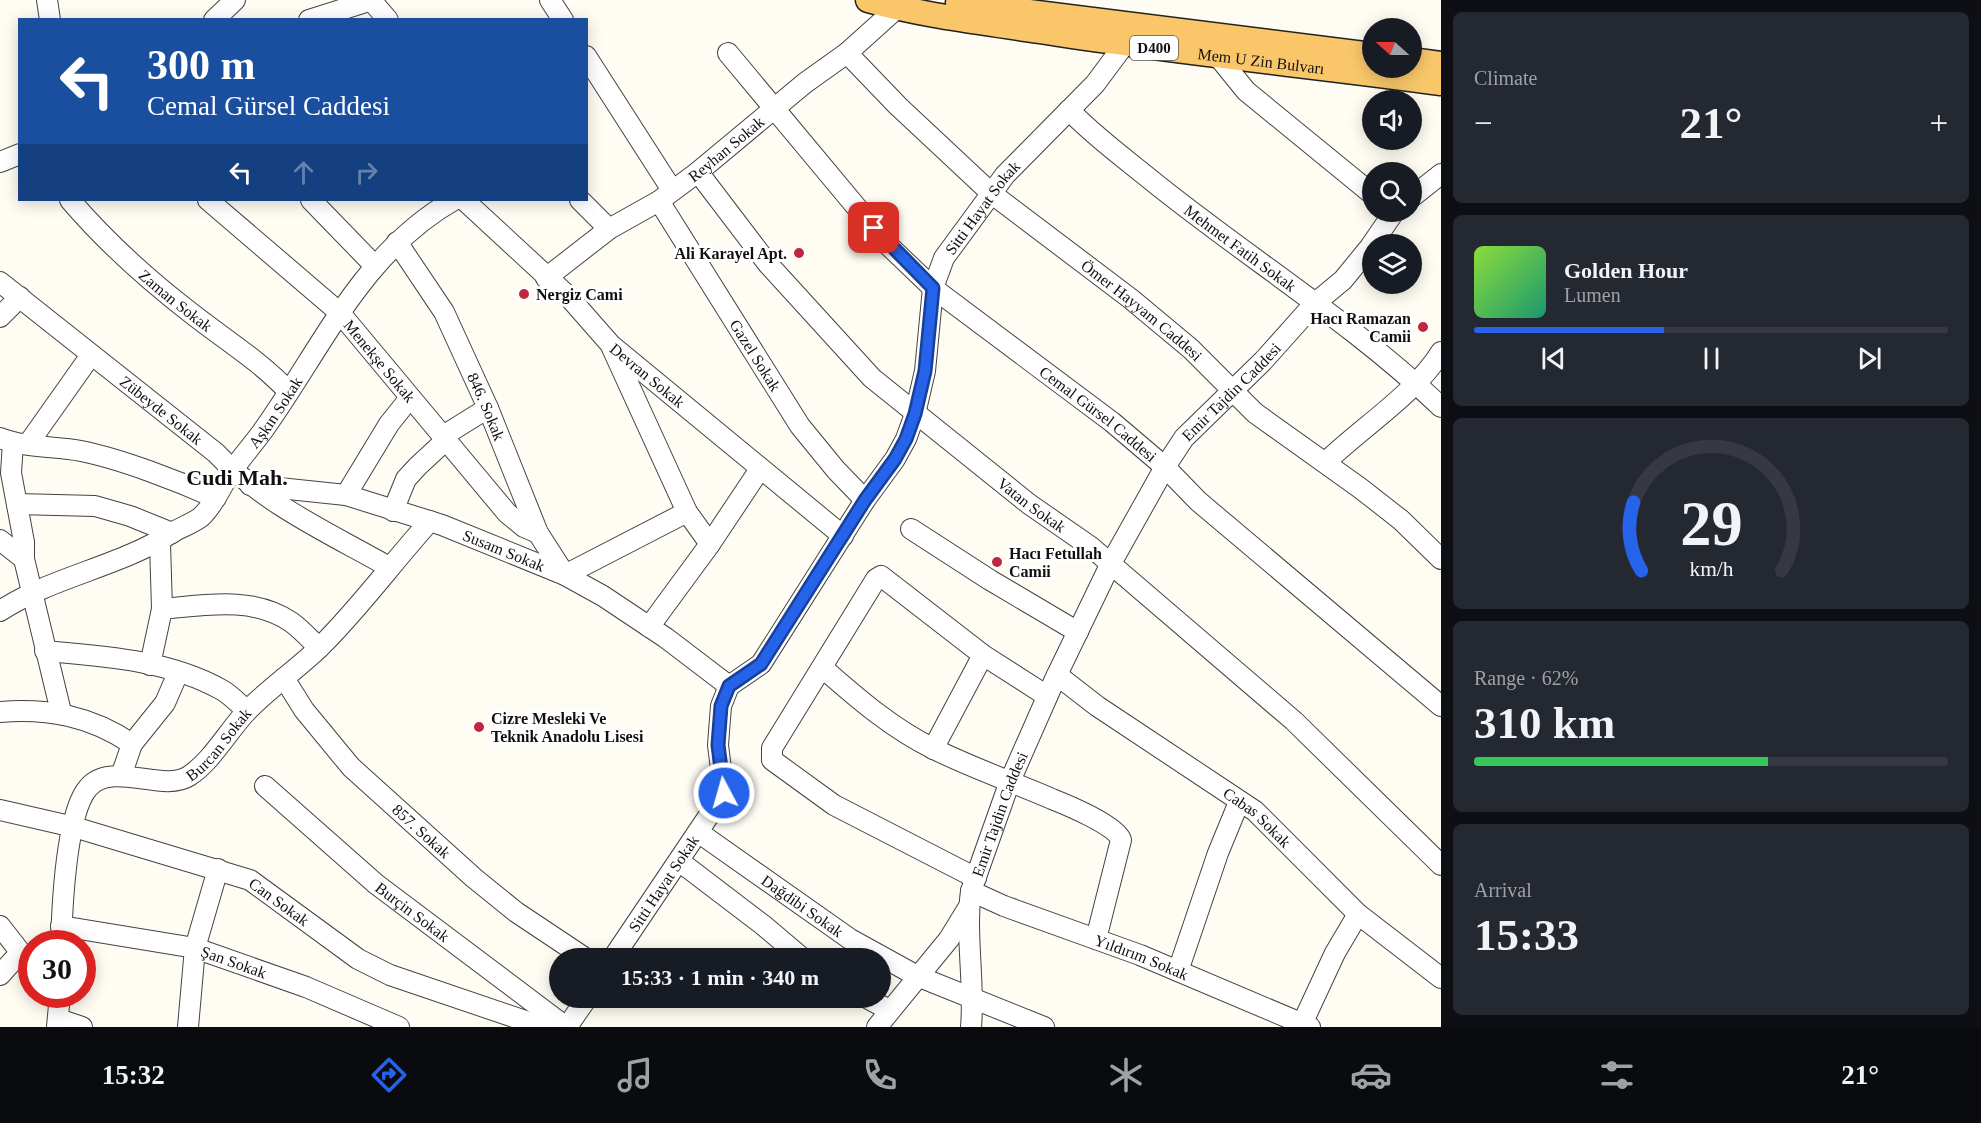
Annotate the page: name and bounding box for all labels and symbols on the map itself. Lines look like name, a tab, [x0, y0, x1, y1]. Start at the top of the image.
north arrow	[1362, 18, 1422, 78]
road number: D400	[1130, 36, 1178, 60]
street label: Mem U Zin Bulvarı	[1197, 45, 1326, 77]
street label: Reyhan Sokak	[685, 113, 767, 185]
street label: Sitti Hayat Sokak	[941, 157, 1023, 257]
street label: Mehmet Fatih Sokak	[1181, 201, 1299, 294]
pin	[848, 202, 899, 253]
place label: Ali Karayel Apt.	[675, 245, 787, 263]
marker: Ali Karayel Apt.	[792, 246, 806, 260]
street label: Ömer Hayyam Caddesi	[1078, 256, 1206, 364]
street label: Zaman Sokak	[136, 266, 216, 335]
place label: Nergiz Cami	[536, 286, 623, 304]
marker: Nergiz Cami	[517, 287, 531, 301]
place label: Hacı Ramazan Camii	[1310, 310, 1412, 345]
street label: Menekşe Sokak	[341, 316, 419, 405]
street label: Gazel Sokak	[727, 316, 784, 394]
marker: Hacı Ramazan Camii	[1416, 320, 1430, 334]
street label: Emir Tajdin Caddesi	[1178, 339, 1284, 444]
street label: Devran Sokak	[607, 340, 688, 411]
street label: Cemal Gürsel Caddesi	[1037, 363, 1161, 465]
street label: 846. Sokak	[464, 370, 509, 443]
street label: Zübeyde Sokak	[117, 372, 206, 448]
street label: Aşkın Sokak	[245, 373, 305, 451]
district label: Cudi Mah.	[186, 465, 288, 490]
street label: Vatan Sokak	[994, 474, 1069, 535]
street label: Susam Sokak	[461, 526, 547, 574]
place label: Hacı Fetullah Camii	[1009, 545, 1102, 580]
marker: Hacı Fetullah Camii	[990, 555, 1004, 569]
street label: Burcan Sokak	[183, 704, 254, 784]
place label: Cizre Mesleki Ve Teknik Anadolu Lisesi	[491, 710, 644, 745]
marker: Cizre Mesleki Ve Teknik Anadolu Lisesi	[472, 720, 486, 734]
street label: Emir Tajdin Caddesi	[968, 749, 1031, 879]
position arrow	[692, 761, 756, 825]
street label: Cabas Sokak	[1220, 784, 1294, 850]
street label: 857. Sokak	[389, 800, 454, 861]
street label: Sitti Hayat Sokak	[625, 832, 702, 935]
street label: Dağdibi Sokak	[759, 871, 847, 940]
street label: Can Sokak	[246, 874, 312, 929]
street label: Burçin Sokak	[373, 878, 453, 945]
speed limit sign: 30	[18, 930, 96, 1008]
street label: Yıldırım Sokak	[1093, 931, 1191, 983]
street label: Şan Sokak	[199, 942, 269, 981]

